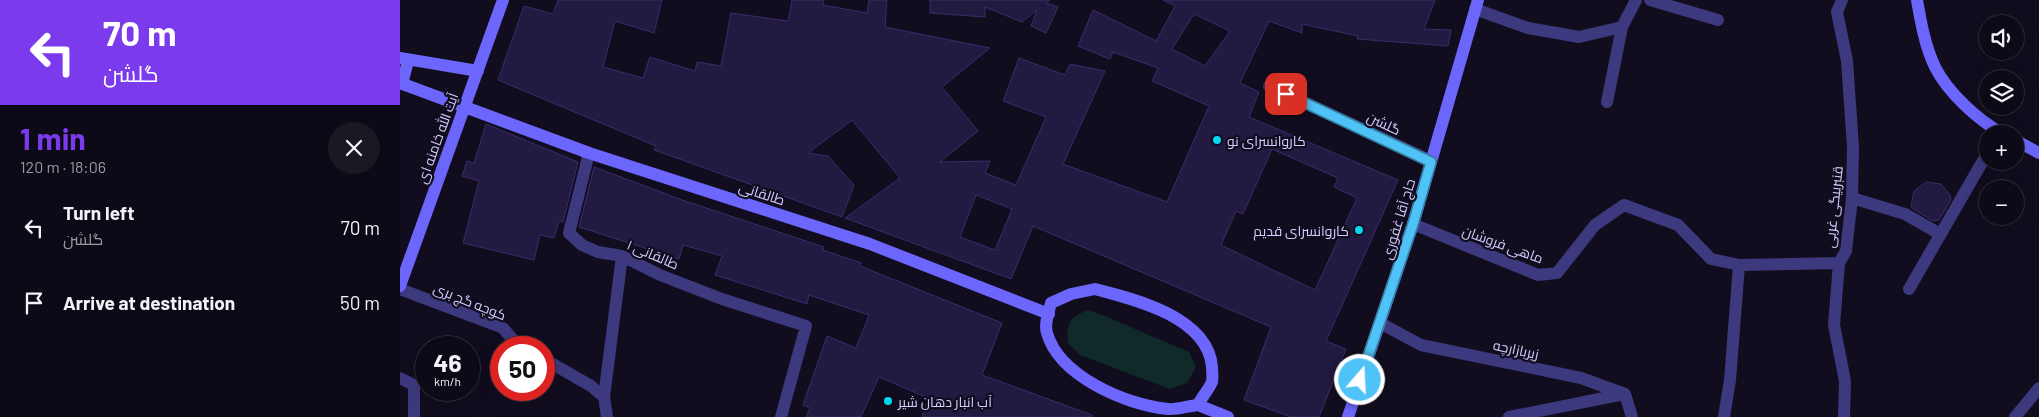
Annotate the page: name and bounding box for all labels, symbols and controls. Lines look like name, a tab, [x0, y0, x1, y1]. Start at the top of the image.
text: 70 m	[103, 11, 177, 53]
map controls	[1979, 15, 2024, 225]
button: sound	[1979, 15, 2024, 60]
icon: left	[20, 20, 85, 85]
text: گلشن	[103, 60, 159, 86]
button: layers	[1979, 70, 2024, 115]
pin	[1265, 73, 1307, 115]
icon: arrive	[1272, 80, 1300, 108]
street label: آیت الله خامنه ای	[413, 90, 461, 186]
street label: گلشن	[1364, 108, 1404, 138]
text: 1 min	[20, 120, 86, 156]
button: close	[328, 122, 380, 174]
button: +	[1979, 125, 2024, 170]
place label: کاروانسرای نو	[1227, 132, 1306, 149]
marker: کاروانسرای نو	[1211, 134, 1223, 146]
text: 120 m · 18:06	[20, 157, 106, 176]
street label: قنبربیگی غربی	[1820, 165, 1846, 249]
street label: حاج آقا غفوری	[1378, 177, 1419, 262]
street label: طالقانی	[737, 178, 787, 208]
button: −	[1979, 180, 2024, 225]
text: Turn left	[63, 201, 134, 224]
icon: left	[20, 214, 48, 242]
text: 70 m	[341, 216, 380, 239]
place label: کاروانسرای قدیم	[1253, 222, 1349, 241]
street label: ماهی فروشان	[1460, 222, 1546, 266]
marker: کاروانسرای قدیم	[1353, 224, 1365, 236]
text: گلشن	[63, 229, 103, 248]
street label: طالقانی ۱	[625, 235, 681, 273]
street label: کوچه گچ بری	[430, 279, 509, 325]
icon: arrive	[20, 289, 48, 317]
text: Arrive at destination	[63, 291, 235, 314]
text: 50 m	[340, 291, 380, 314]
speed limit sign: 50	[490, 336, 555, 401]
street label: زیربازارچه	[1491, 336, 1541, 364]
text: 46	[433, 347, 462, 377]
position arrow	[1333, 353, 1385, 405]
text: km/h	[434, 374, 461, 388]
place label: آب انبار دهان شیر	[897, 393, 992, 410]
marker: آب انبار دهان شیر	[882, 395, 894, 407]

